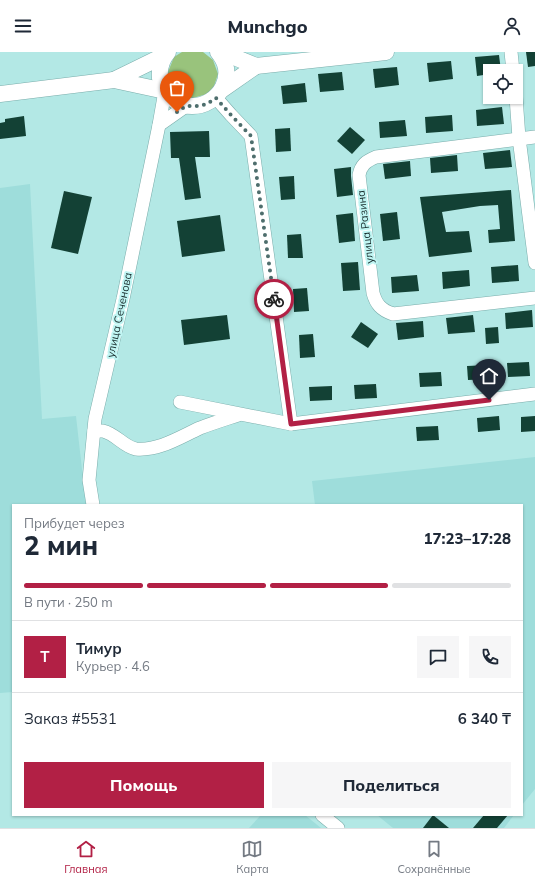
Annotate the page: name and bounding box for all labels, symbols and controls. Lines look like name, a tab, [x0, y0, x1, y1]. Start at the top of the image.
icon: menu	[12, 15, 34, 37]
text: Munchgo	[227, 15, 308, 38]
icon: person	[501, 15, 523, 37]
map controls	[483, 64, 523, 104]
button: locate	[483, 64, 523, 104]
pin	[160, 71, 194, 112]
icon: bag	[166, 77, 188, 99]
street label: улица Разина	[354, 189, 376, 265]
street label: улица Сеченова	[103, 271, 135, 359]
courier	[254, 279, 294, 319]
icon: bike	[263, 288, 285, 310]
pin	[472, 359, 506, 400]
icon: home	[478, 365, 500, 387]
text: Прибудет через	[24, 515, 125, 531]
text: 2 мин	[24, 529, 98, 562]
text: 17:23–17:28	[424, 529, 511, 548]
text: В пути · 250 m	[24, 594, 113, 610]
button: chat	[417, 636, 459, 678]
button: phone	[469, 636, 511, 678]
text: Тимур	[76, 639, 122, 658]
text: Т	[40, 647, 50, 666]
text: Курьер · 4.6	[76, 658, 150, 674]
text: Заказ #5531	[24, 709, 117, 728]
text: 6 340 ₸	[458, 709, 511, 728]
button: Помощь	[24, 762, 264, 808]
button: Поделиться	[272, 762, 511, 808]
tab: Главная	[64, 838, 108, 876]
tab: Карта	[236, 838, 269, 876]
tab: Сохранённые	[397, 838, 471, 876]

